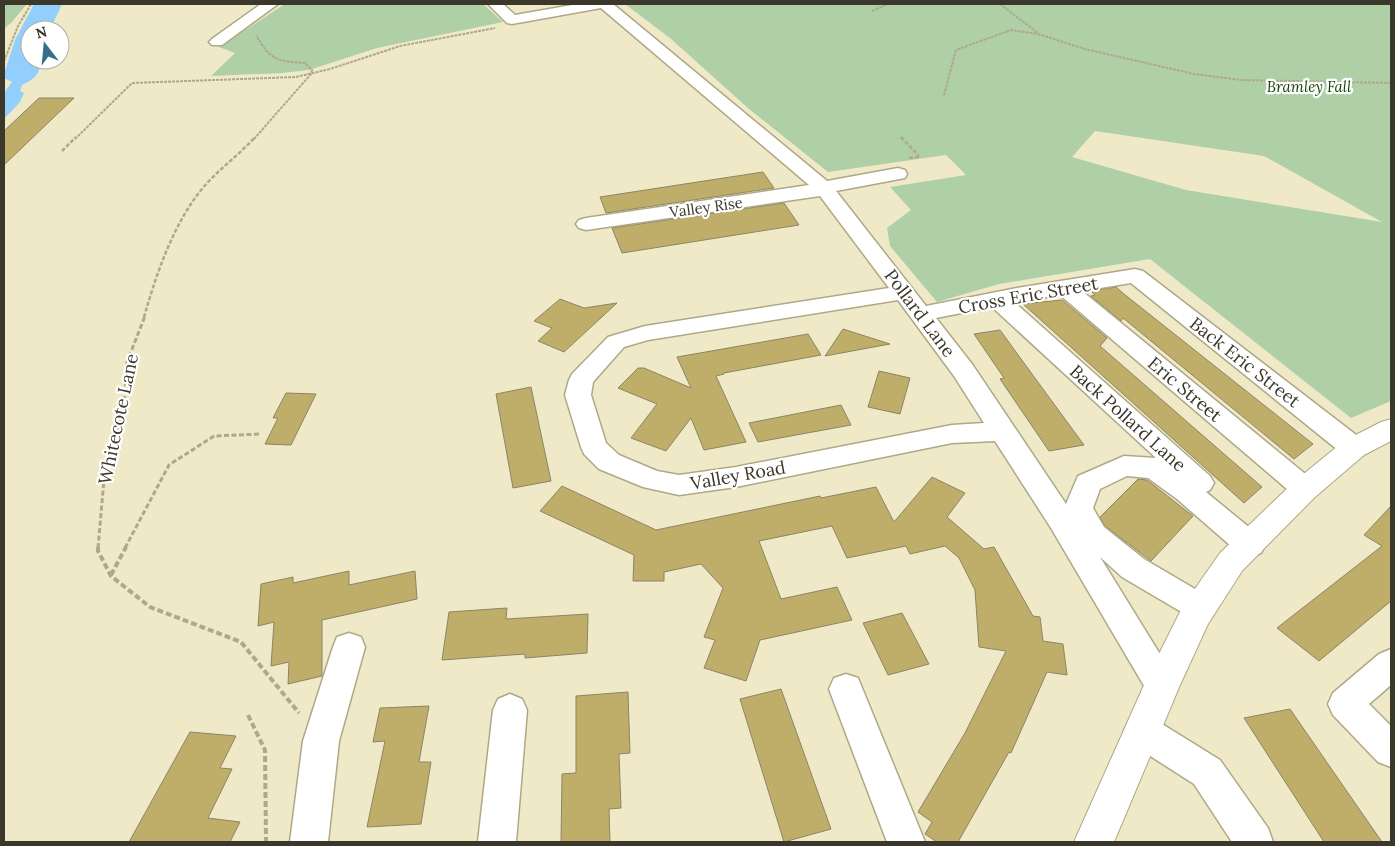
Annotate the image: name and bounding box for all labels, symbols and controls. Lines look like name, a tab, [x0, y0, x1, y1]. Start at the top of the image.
north arrow	[20, 20, 70, 70]
text: N	[34, 22, 49, 43]
park label: Bramley Fall	[1267, 77, 1352, 96]
street label: Valley Rise	[667, 192, 744, 222]
street label: Pollard Lane	[879, 264, 961, 362]
street label: Cross Eric Street	[956, 271, 1100, 319]
street label: Back Eric Street	[1186, 312, 1304, 412]
street label: Whitecote Lane	[93, 351, 143, 487]
street label: Eric Street	[1144, 352, 1226, 426]
street label: Back Pollard Lane	[1065, 360, 1191, 476]
street label: Valley Road	[688, 455, 788, 495]

